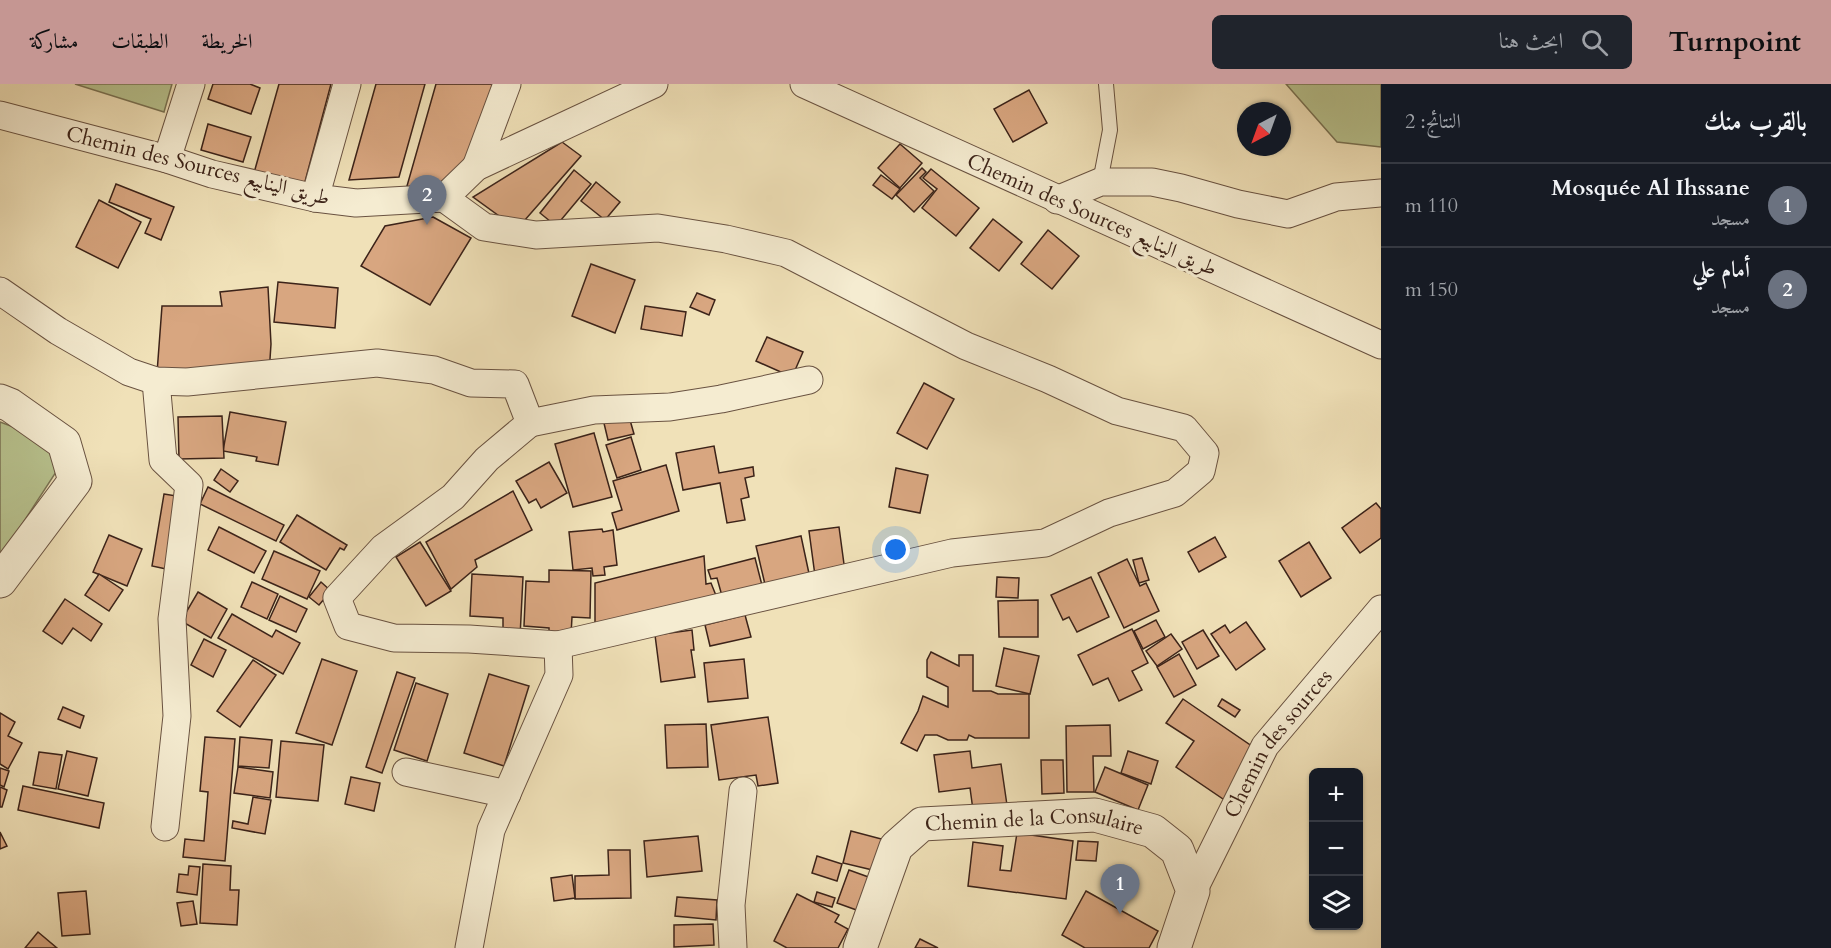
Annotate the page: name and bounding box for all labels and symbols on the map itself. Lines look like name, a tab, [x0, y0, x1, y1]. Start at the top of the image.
north arrow	[1237, 102, 1291, 156]
street label: Chemin des Sources طريق الينابيع	[62, 119, 333, 217]
street label: Chemin des Sources طريق الينابيع	[961, 147, 1222, 287]
pin: 2	[408, 176, 446, 225]
your location	[881, 535, 910, 564]
street label: Chemin des sources	[1217, 663, 1339, 823]
street label: Chemin de la Consulaire	[924, 800, 1147, 842]
pin: 1	[1100, 864, 1140, 914]

